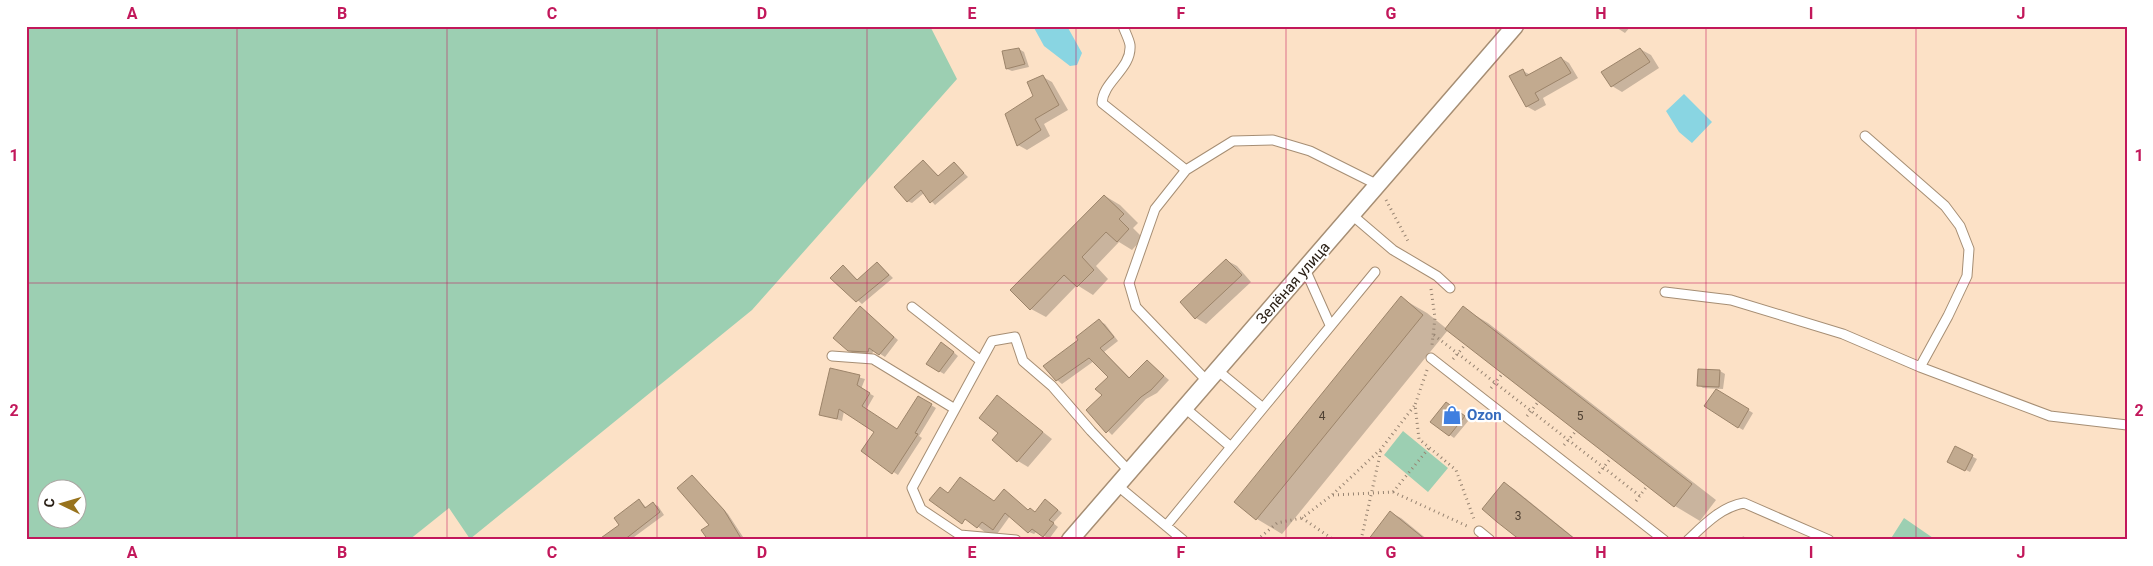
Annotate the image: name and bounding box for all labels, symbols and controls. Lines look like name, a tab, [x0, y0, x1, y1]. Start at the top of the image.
text: A	[127, 4, 138, 23]
text: B	[337, 4, 347, 23]
text: C	[547, 4, 557, 23]
text: D	[757, 4, 767, 23]
text: E	[968, 4, 977, 23]
text: F	[1177, 4, 1186, 23]
text: G	[1386, 4, 1397, 23]
text: H	[1595, 4, 1607, 23]
text: I	[1809, 4, 1813, 23]
text: J	[2017, 4, 2025, 23]
text: 1	[9, 146, 19, 165]
text: 1	[2134, 146, 2144, 165]
street label: Зелёная улица	[1252, 238, 1334, 328]
text: 2	[9, 401, 19, 420]
text: 2	[2134, 401, 2144, 420]
shop icon: Ozon	[1441, 404, 1463, 426]
place label: Ozon	[1467, 406, 1502, 424]
house number: 4	[1319, 409, 1326, 423]
house number: 5	[1577, 409, 1584, 423]
north arrow	[38, 478, 88, 528]
text: С	[41, 498, 57, 508]
house number: 3	[1515, 509, 1521, 523]
text: A	[127, 543, 138, 562]
text: B	[337, 543, 347, 562]
text: C	[547, 543, 557, 562]
text: D	[757, 543, 767, 562]
text: E	[968, 543, 977, 562]
text: F	[1177, 543, 1186, 562]
text: G	[1386, 543, 1397, 562]
text: H	[1595, 543, 1607, 562]
text: I	[1809, 543, 1813, 562]
text: J	[2017, 543, 2025, 562]

